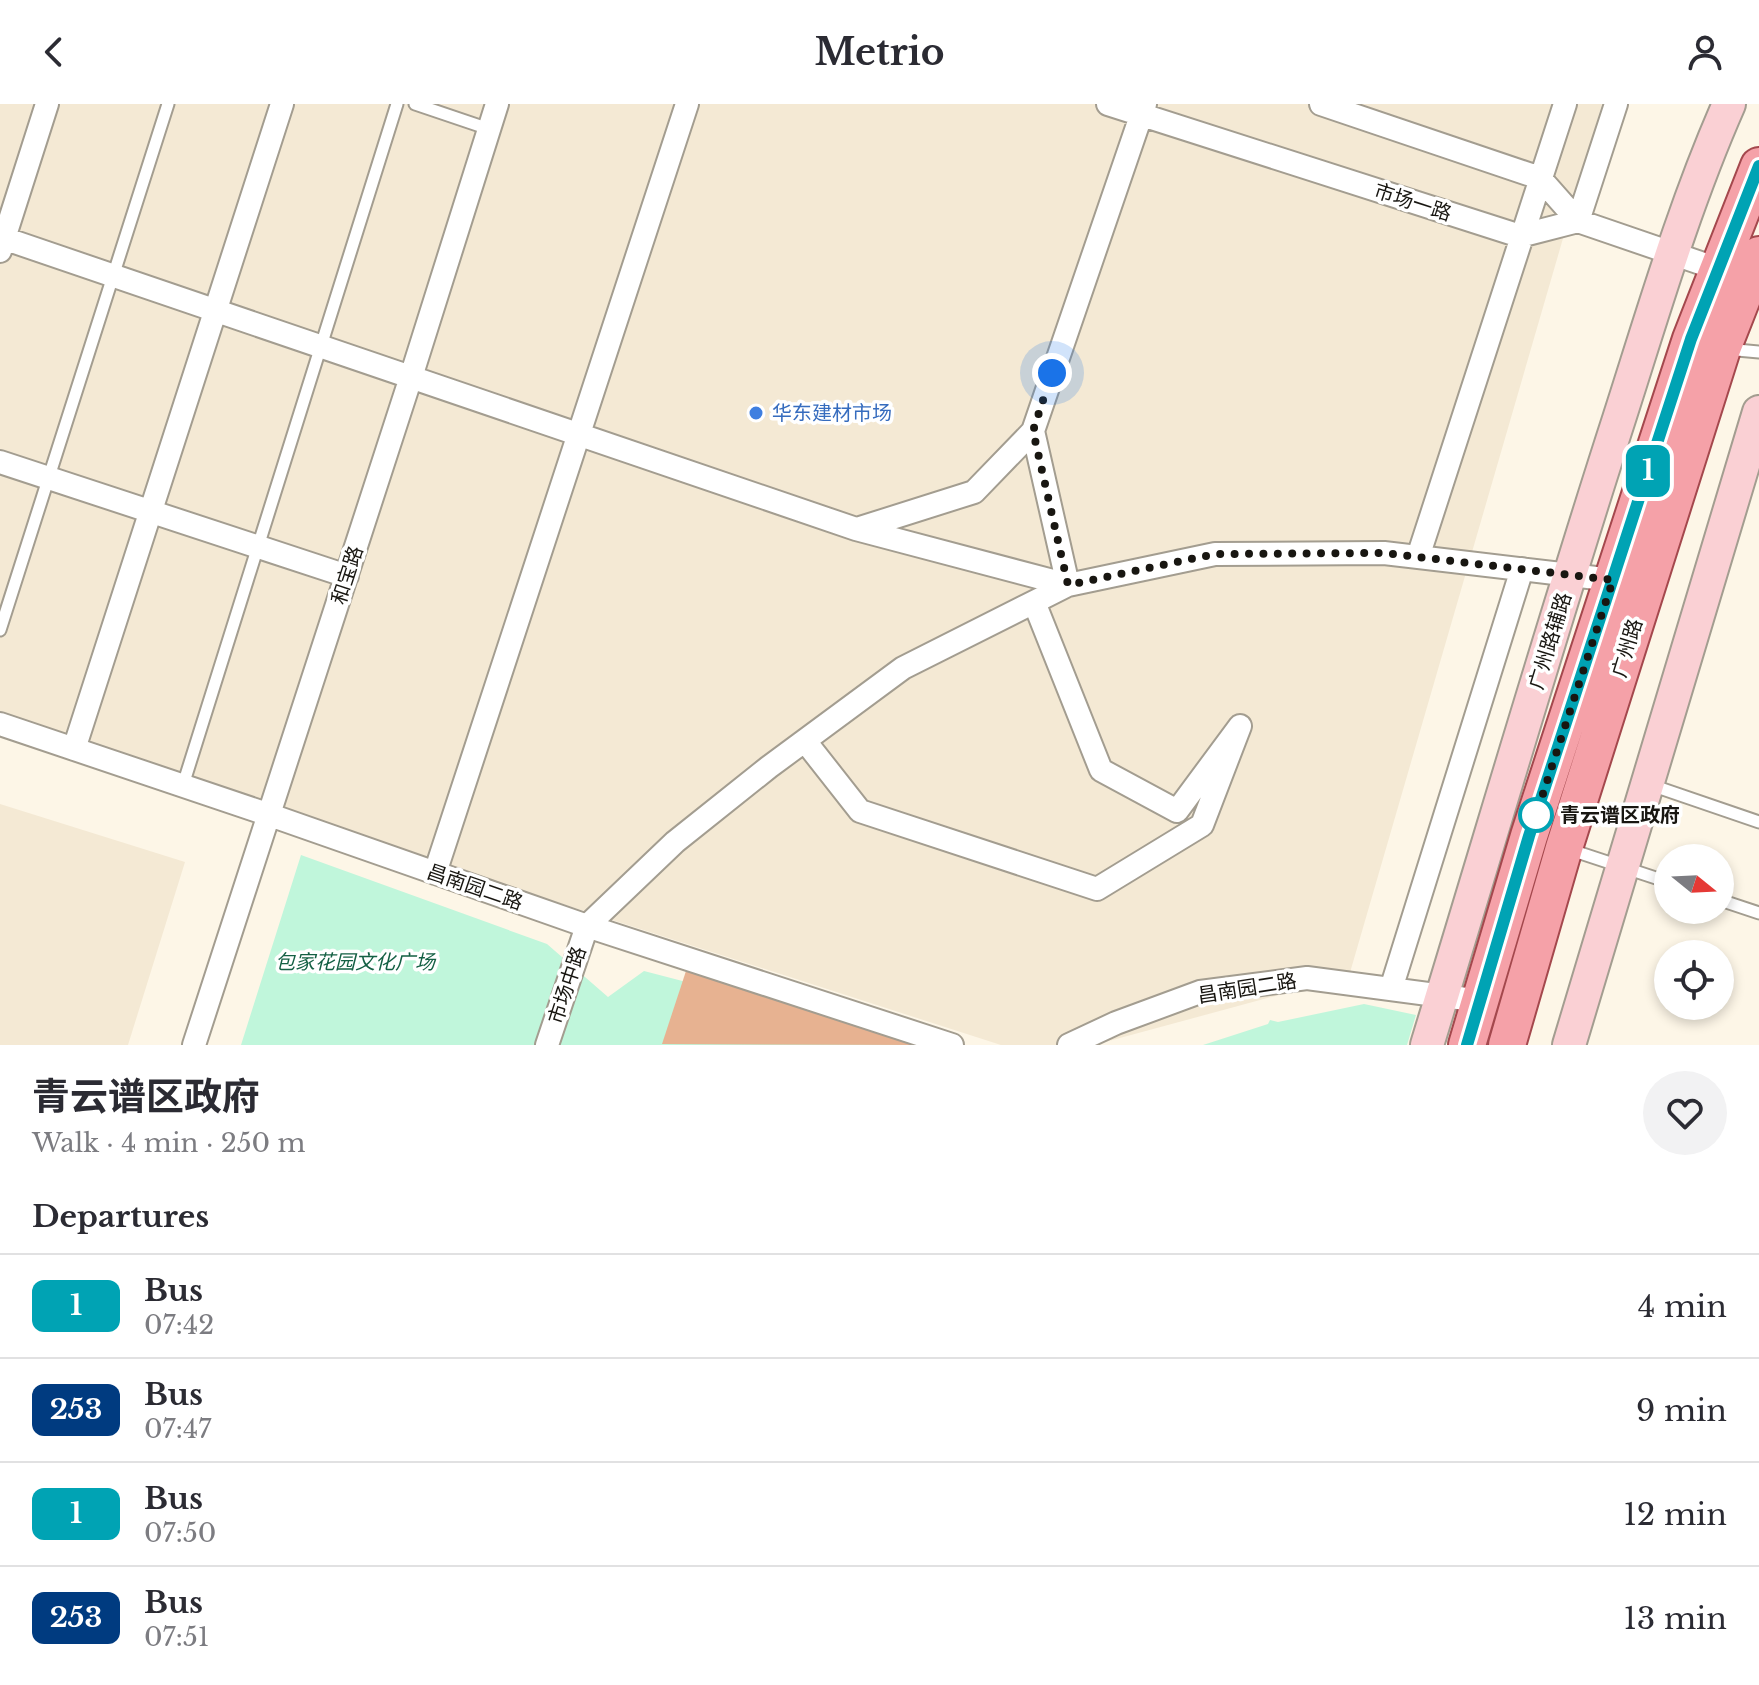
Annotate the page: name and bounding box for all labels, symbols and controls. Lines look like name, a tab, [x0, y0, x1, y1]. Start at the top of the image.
icon: back	[32, 30, 76, 74]
text: Metrio	[815, 30, 944, 75]
icon: person	[1683, 30, 1727, 74]
street label: 市场一路	[1371, 178, 1455, 226]
your location	[1032, 353, 1072, 393]
place label: 华东建材市场	[772, 401, 892, 425]
marker: 华东建材市场	[747, 404, 765, 422]
line badge: 1	[1622, 445, 1674, 497]
text: 1	[1642, 453, 1654, 488]
street label: 和宝路	[326, 543, 368, 607]
street label: 广州路辅路	[1524, 590, 1576, 692]
street label: 广州路	[1607, 616, 1647, 680]
marker: 青云谱区政府	[1519, 798, 1553, 832]
place label: 青云谱区政府	[1560, 803, 1680, 827]
north arrow	[1654, 844, 1734, 924]
map controls	[1654, 844, 1734, 1020]
street label: 昌南园二路	[424, 859, 526, 915]
button: locate	[1654, 940, 1734, 1020]
street label: 市场中路	[543, 943, 591, 1027]
park label: 包家花园文化广场	[275, 950, 437, 974]
street label: 昌南园二路	[1196, 968, 1298, 1008]
button: heart	[1643, 1071, 1727, 1155]
text: 青云谱区政府	[32, 1073, 260, 1120]
text: Walk · 4 min · 250 m	[32, 1127, 306, 1159]
text: Departures	[32, 1198, 209, 1235]
text: Bus	[144, 1272, 203, 1309]
text: 1	[70, 1288, 82, 1323]
text: 4 min	[1638, 1288, 1727, 1325]
text: 07:42	[144, 1309, 214, 1341]
text: Bus	[144, 1376, 203, 1413]
text: 253	[50, 1392, 102, 1427]
text: 9 min	[1636, 1392, 1727, 1429]
text: 07:47	[144, 1413, 211, 1445]
text: Bus	[144, 1480, 203, 1517]
text: 1	[70, 1496, 82, 1531]
text: 12 min	[1623, 1496, 1727, 1533]
text: 07:50	[144, 1517, 216, 1549]
text: Bus	[144, 1584, 203, 1621]
text: 253	[50, 1600, 102, 1635]
text: 13 min	[1623, 1600, 1727, 1637]
text: 07:51	[144, 1621, 209, 1653]

